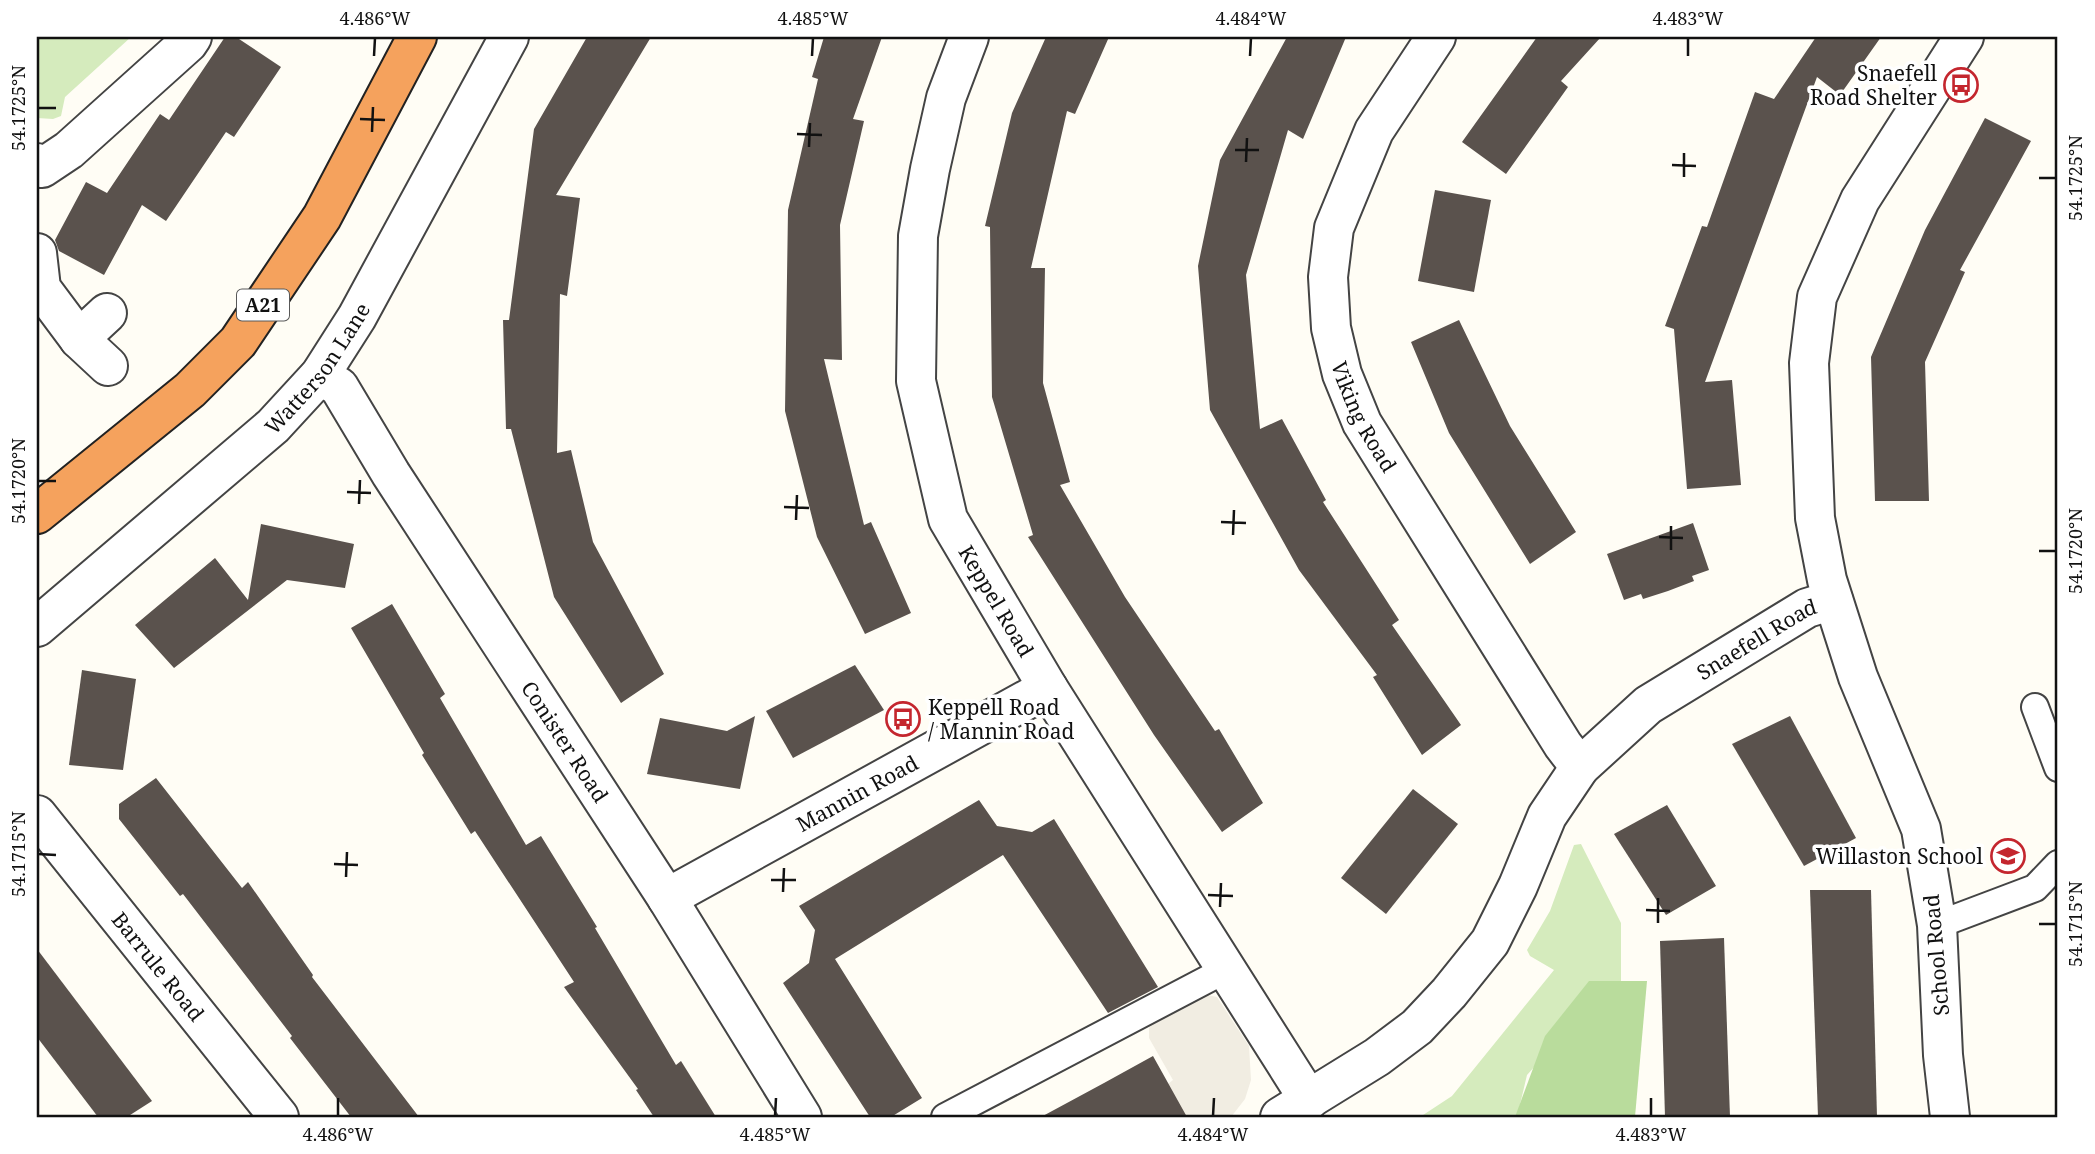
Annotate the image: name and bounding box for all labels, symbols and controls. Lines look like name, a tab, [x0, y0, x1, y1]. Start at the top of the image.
text: 4.486°W	[340, 6, 411, 30]
text: 4.485°W	[778, 6, 849, 30]
text: 4.484°W	[1216, 6, 1287, 30]
text: 4.483°W	[1653, 6, 1724, 30]
place label: Snaefell Road Shelter	[1810, 59, 1937, 111]
text: 54.1725°N	[6, 65, 30, 151]
bus stop icon: Snaefell Road Shelter	[1942, 66, 1980, 104]
text: 54.1725°N	[2063, 135, 2087, 221]
road number: A21	[237, 290, 289, 320]
street label: Watterson Lane	[258, 298, 376, 440]
street label: Viking Road	[1325, 358, 1403, 477]
text: 54.1720°N	[6, 438, 30, 524]
text: 54.1720°N	[2063, 508, 2087, 594]
street label: Keppel Road	[953, 540, 1041, 662]
street label: Snaefell Road	[1691, 592, 1820, 686]
street label: Conister Road	[515, 675, 615, 808]
place label: Keppell Road / Mannin Road	[928, 693, 1075, 745]
bus stop icon: Keppell Road / Mannin Road	[884, 700, 922, 738]
street label: Mannin Road	[791, 748, 923, 838]
text: 54.1715°N	[6, 811, 30, 897]
school or university icon: Willaston School	[1989, 837, 2027, 875]
place label: Willaston School	[1816, 842, 1983, 870]
text: 54.1715°N	[2063, 881, 2087, 967]
street label: School Road	[1917, 893, 1955, 1017]
street label: Barrule Road	[106, 906, 211, 1027]
text: 4.486°W	[303, 1122, 374, 1146]
text: 4.485°W	[740, 1122, 811, 1146]
text: 4.484°W	[1178, 1122, 1249, 1146]
text: 4.483°W	[1616, 1122, 1687, 1146]

